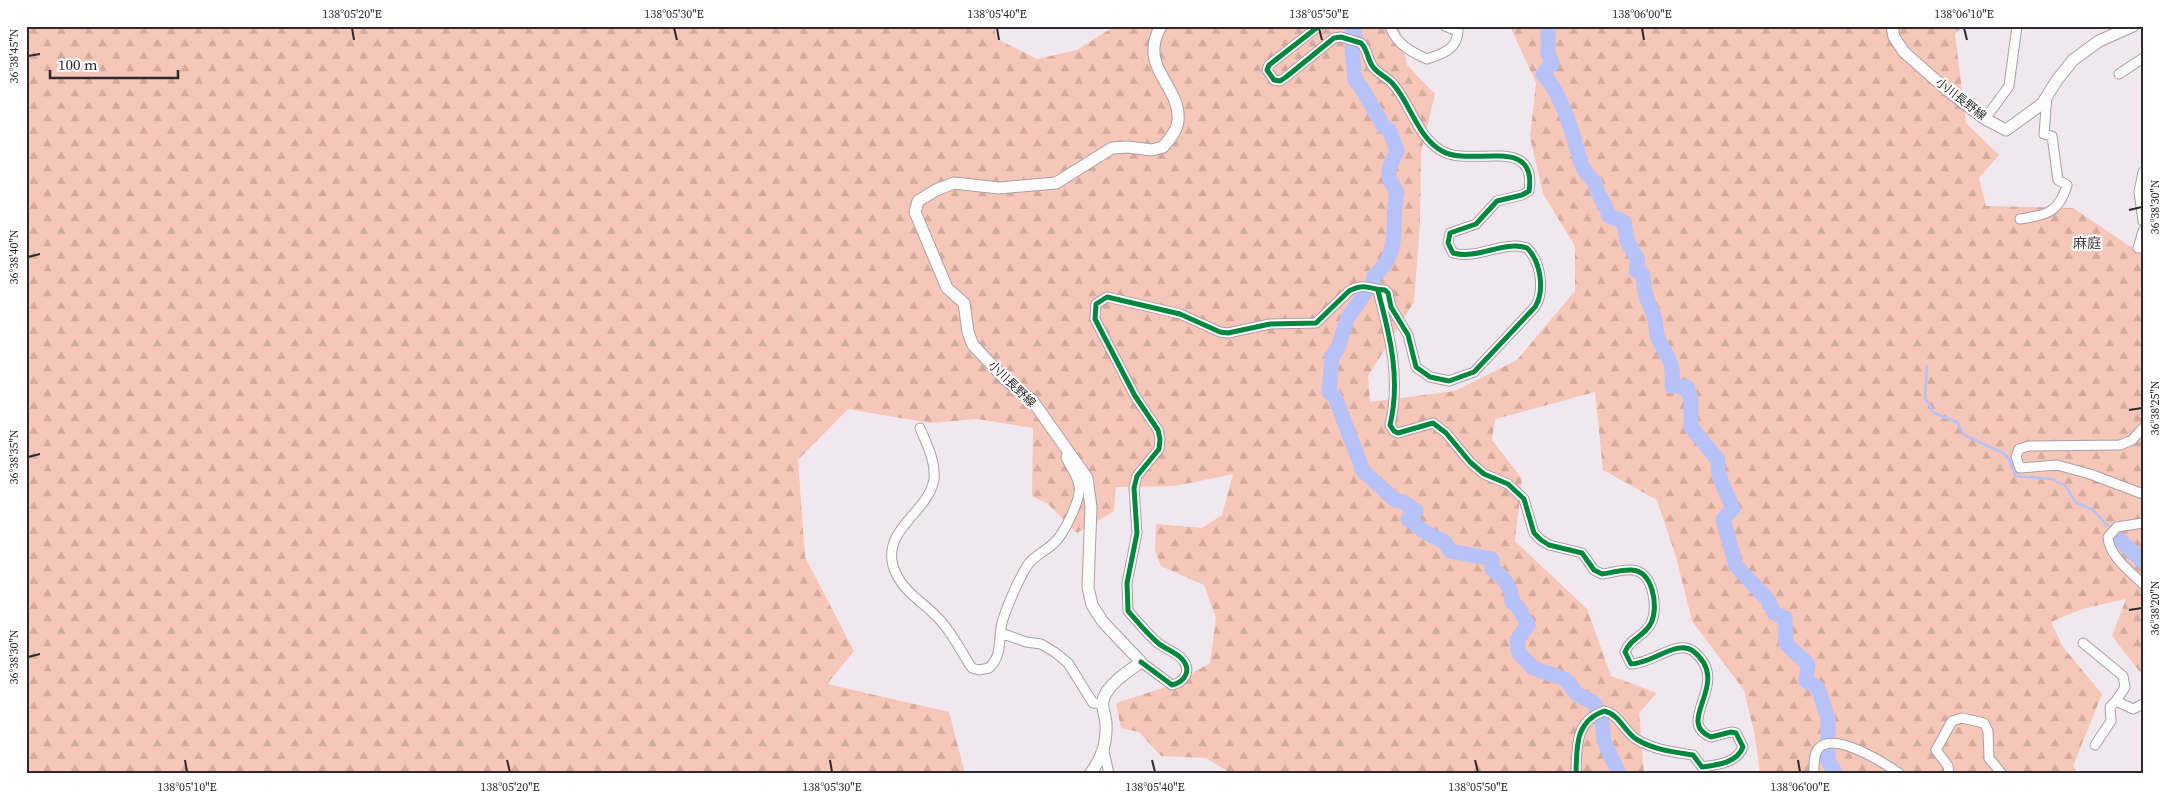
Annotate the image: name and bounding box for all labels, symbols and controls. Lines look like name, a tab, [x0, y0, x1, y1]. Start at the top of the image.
text: 138°05'20"E	[322, 6, 382, 22]
text: 138°05'30"E	[644, 6, 704, 22]
text: 138°05'40"E	[967, 6, 1027, 22]
text: 138°05'50"E	[1289, 6, 1349, 22]
text: 138°06'00"E	[1612, 6, 1672, 22]
text: 138°06'10"E	[1934, 6, 1994, 22]
text: 36°38'45"N	[6, 28, 22, 84]
scale bar	[50, 48, 178, 80]
text: 100 m	[58, 54, 98, 75]
street label: 小川長野線	[1932, 74, 1990, 124]
text: 36°38'30"N	[2147, 179, 2163, 235]
text: 36°38'40"N	[6, 229, 22, 285]
district label: 麻庭	[2073, 233, 2101, 253]
street label: 小川長野線	[985, 357, 1039, 411]
text: 36°38'25"N	[2147, 380, 2163, 436]
text: 36°38'35"N	[6, 429, 22, 485]
text: 36°38'20"N	[2147, 580, 2163, 636]
text: 36°38'30"N	[6, 629, 22, 685]
text: 138°05'10"E	[157, 779, 217, 795]
text: 138°05'20"E	[480, 779, 540, 795]
text: 138°05'30"E	[802, 779, 862, 795]
text: 138°05'40"E	[1125, 779, 1185, 795]
text: 138°05'50"E	[1448, 779, 1508, 795]
text: 138°06'00"E	[1770, 779, 1830, 795]

